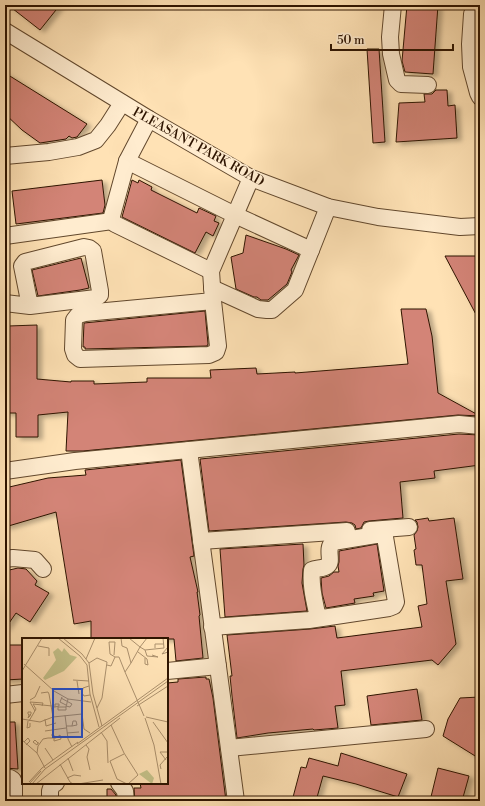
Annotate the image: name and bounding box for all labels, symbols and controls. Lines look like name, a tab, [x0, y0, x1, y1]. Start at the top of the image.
scale bar	[331, 26, 453, 52]
text: 50 m	[337, 33, 365, 48]
street label: PLEASANT PARK ROAD	[130, 104, 267, 190]
inset map	[22, 638, 168, 784]

